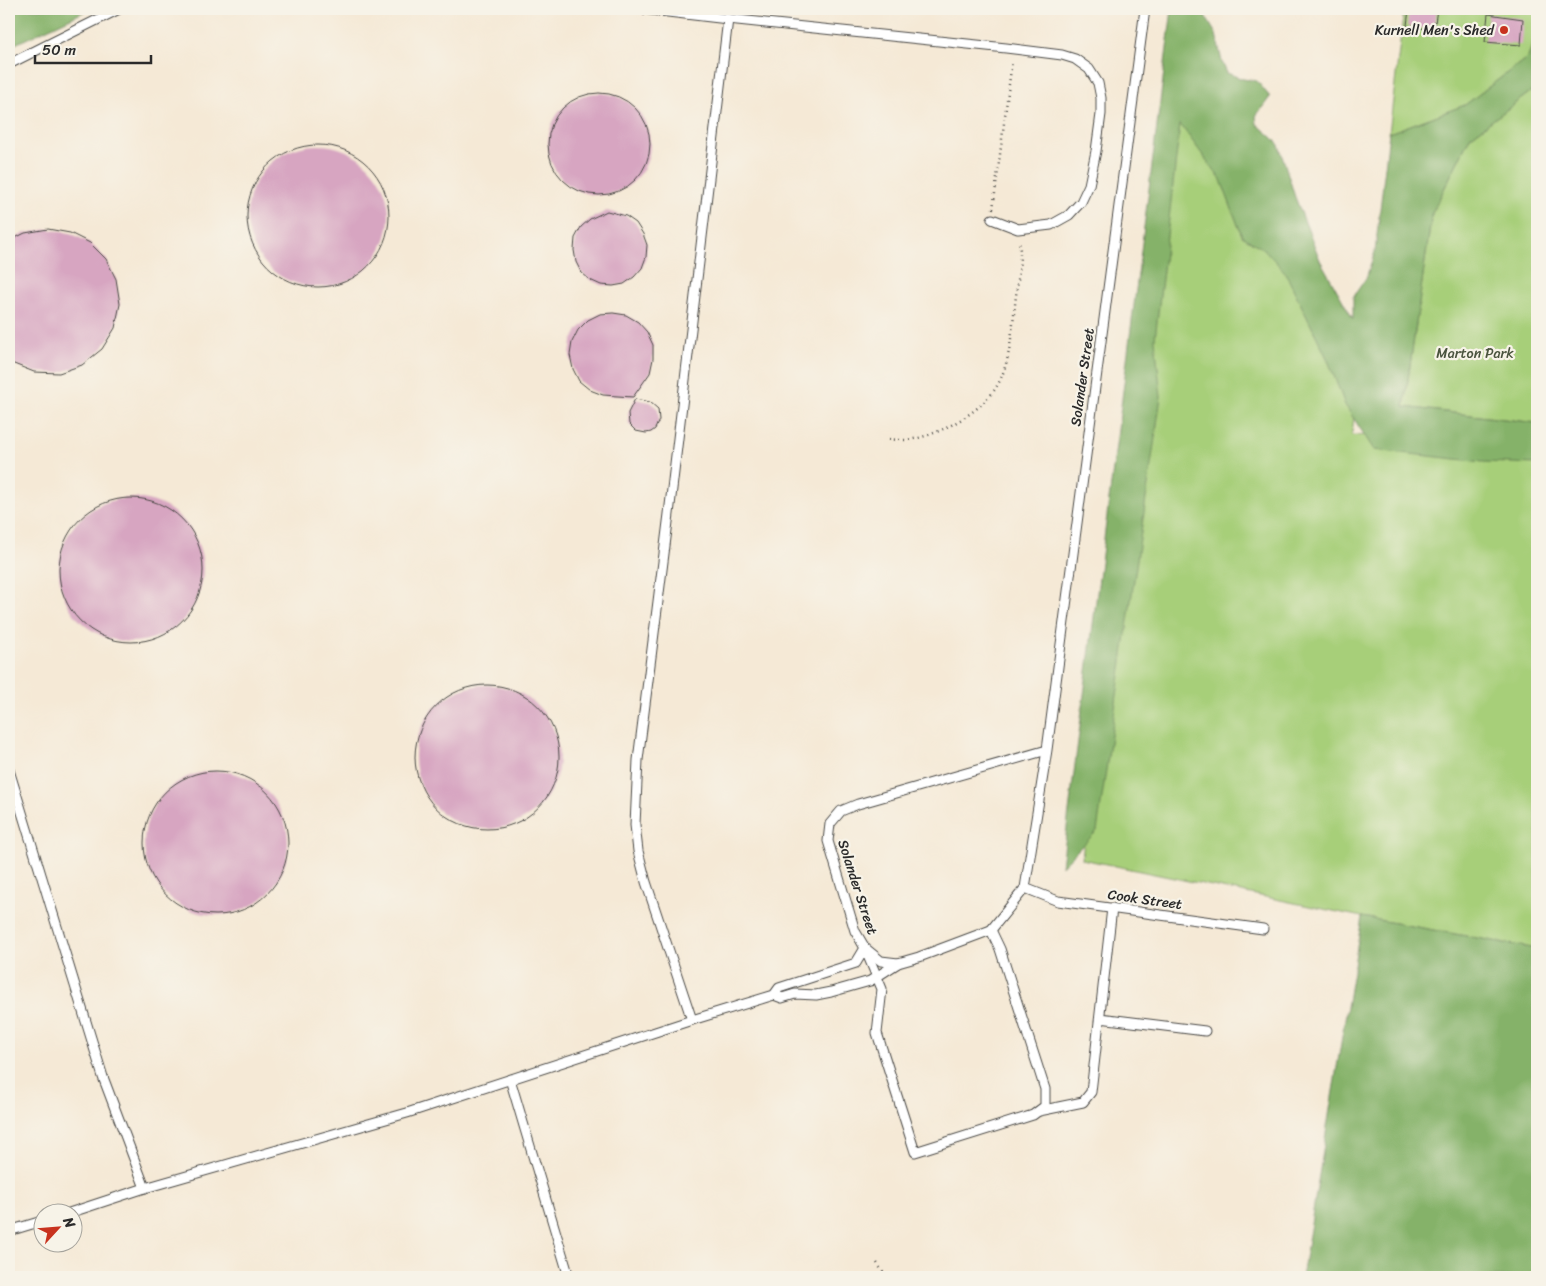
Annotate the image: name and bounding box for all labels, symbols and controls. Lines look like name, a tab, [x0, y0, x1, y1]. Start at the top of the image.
place label: Kurnell Men's Shed	[1375, 18, 1496, 43]
marker: Kurnell Men's Shed	[1498, 24, 1510, 36]
scale bar	[35, 32, 151, 64]
text: 50 m	[42, 37, 77, 63]
street label: Solander Street	[1063, 326, 1102, 428]
park label: Marton Park	[1436, 341, 1514, 366]
street label: Solander Street	[830, 836, 885, 938]
street label: Cook Street	[1106, 882, 1184, 917]
north arrow	[32, 1204, 82, 1254]
text: N	[55, 1212, 83, 1233]

